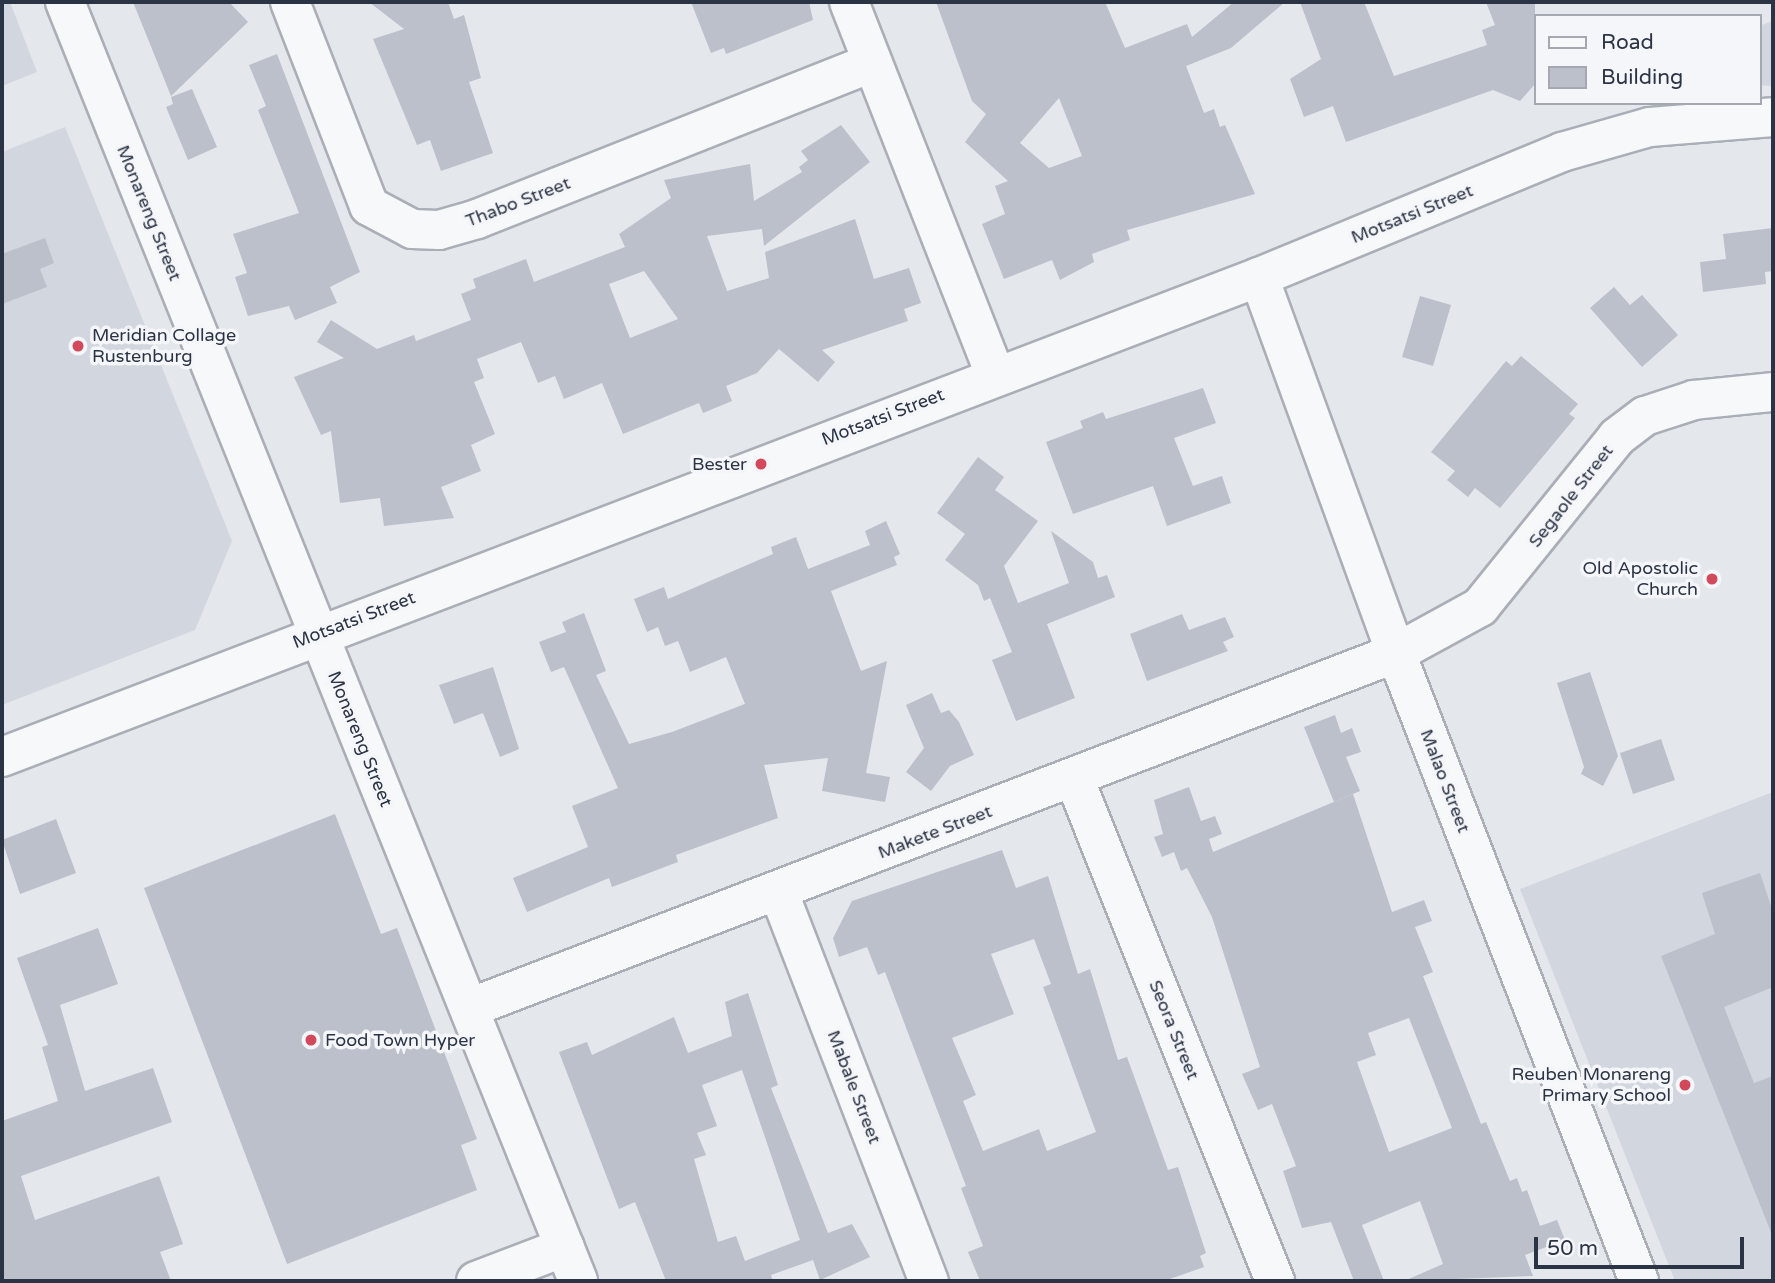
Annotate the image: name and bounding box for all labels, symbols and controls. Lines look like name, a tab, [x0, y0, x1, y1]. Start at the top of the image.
legend	[1534, 14, 1761, 105]
text: Road	[1601, 30, 1654, 55]
text: Building	[1601, 65, 1683, 90]
street label: Monareng Street	[112, 142, 186, 284]
street label: Thabo Street	[463, 172, 573, 232]
street label: Motsatsi Street	[1348, 180, 1476, 248]
place label: Meridian Collage Rustenburg	[92, 325, 236, 368]
marker: Meridian Collage Rustenburg	[70, 338, 86, 354]
street label: Motsatsi Street	[819, 384, 947, 450]
street label: Segaole Street	[1524, 440, 1618, 552]
place label: Bester	[692, 453, 747, 475]
marker: Bester	[753, 456, 769, 472]
place label: Old Apostolic Church	[1583, 558, 1698, 600]
marker: Old Apostolic Church	[1704, 571, 1720, 587]
street label: Motsatsi Street	[290, 587, 418, 653]
street label: Monareng Street	[323, 668, 397, 810]
street label: Malao Street	[1415, 726, 1475, 836]
street label: Makete Street	[875, 800, 995, 864]
street label: Seora Street	[1144, 977, 1204, 1083]
street label: Mabale Street	[822, 1027, 886, 1147]
place label: Food Town Hyper	[325, 1029, 475, 1051]
marker: Food Town Hyper	[303, 1032, 319, 1048]
place label: Reuben Monareng Primary School	[1512, 1064, 1671, 1106]
marker: Reuben Monareng Primary School	[1677, 1077, 1693, 1093]
scale bar	[1537, 1224, 1747, 1268]
text: 50 m	[1547, 1236, 1598, 1261]

